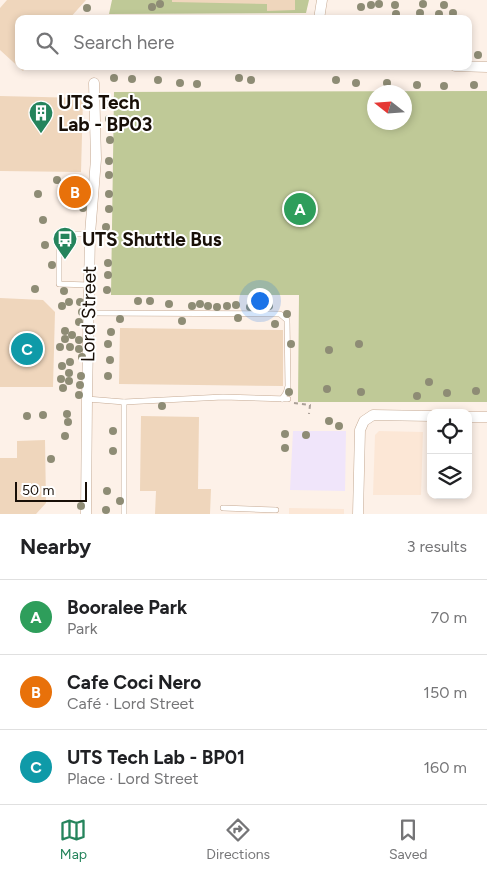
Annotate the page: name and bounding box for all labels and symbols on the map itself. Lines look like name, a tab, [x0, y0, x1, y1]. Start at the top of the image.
north arrow	[367, 85, 412, 130]
place label: UTS Tech Lab - BP03	[58, 91, 152, 136]
building icon: UTS Tech Lab - BP03	[28, 100, 54, 134]
pin: B	[59, 173, 91, 211]
pin: A	[284, 190, 316, 228]
bus stop icon: UTS Shuttle Bus	[52, 226, 78, 260]
place label: UTS Shuttle Bus	[82, 228, 222, 251]
street label: Lord Street	[76, 266, 101, 362]
your location	[247, 288, 273, 314]
pin: C	[11, 330, 43, 368]
scale bar	[15, 479, 88, 502]

